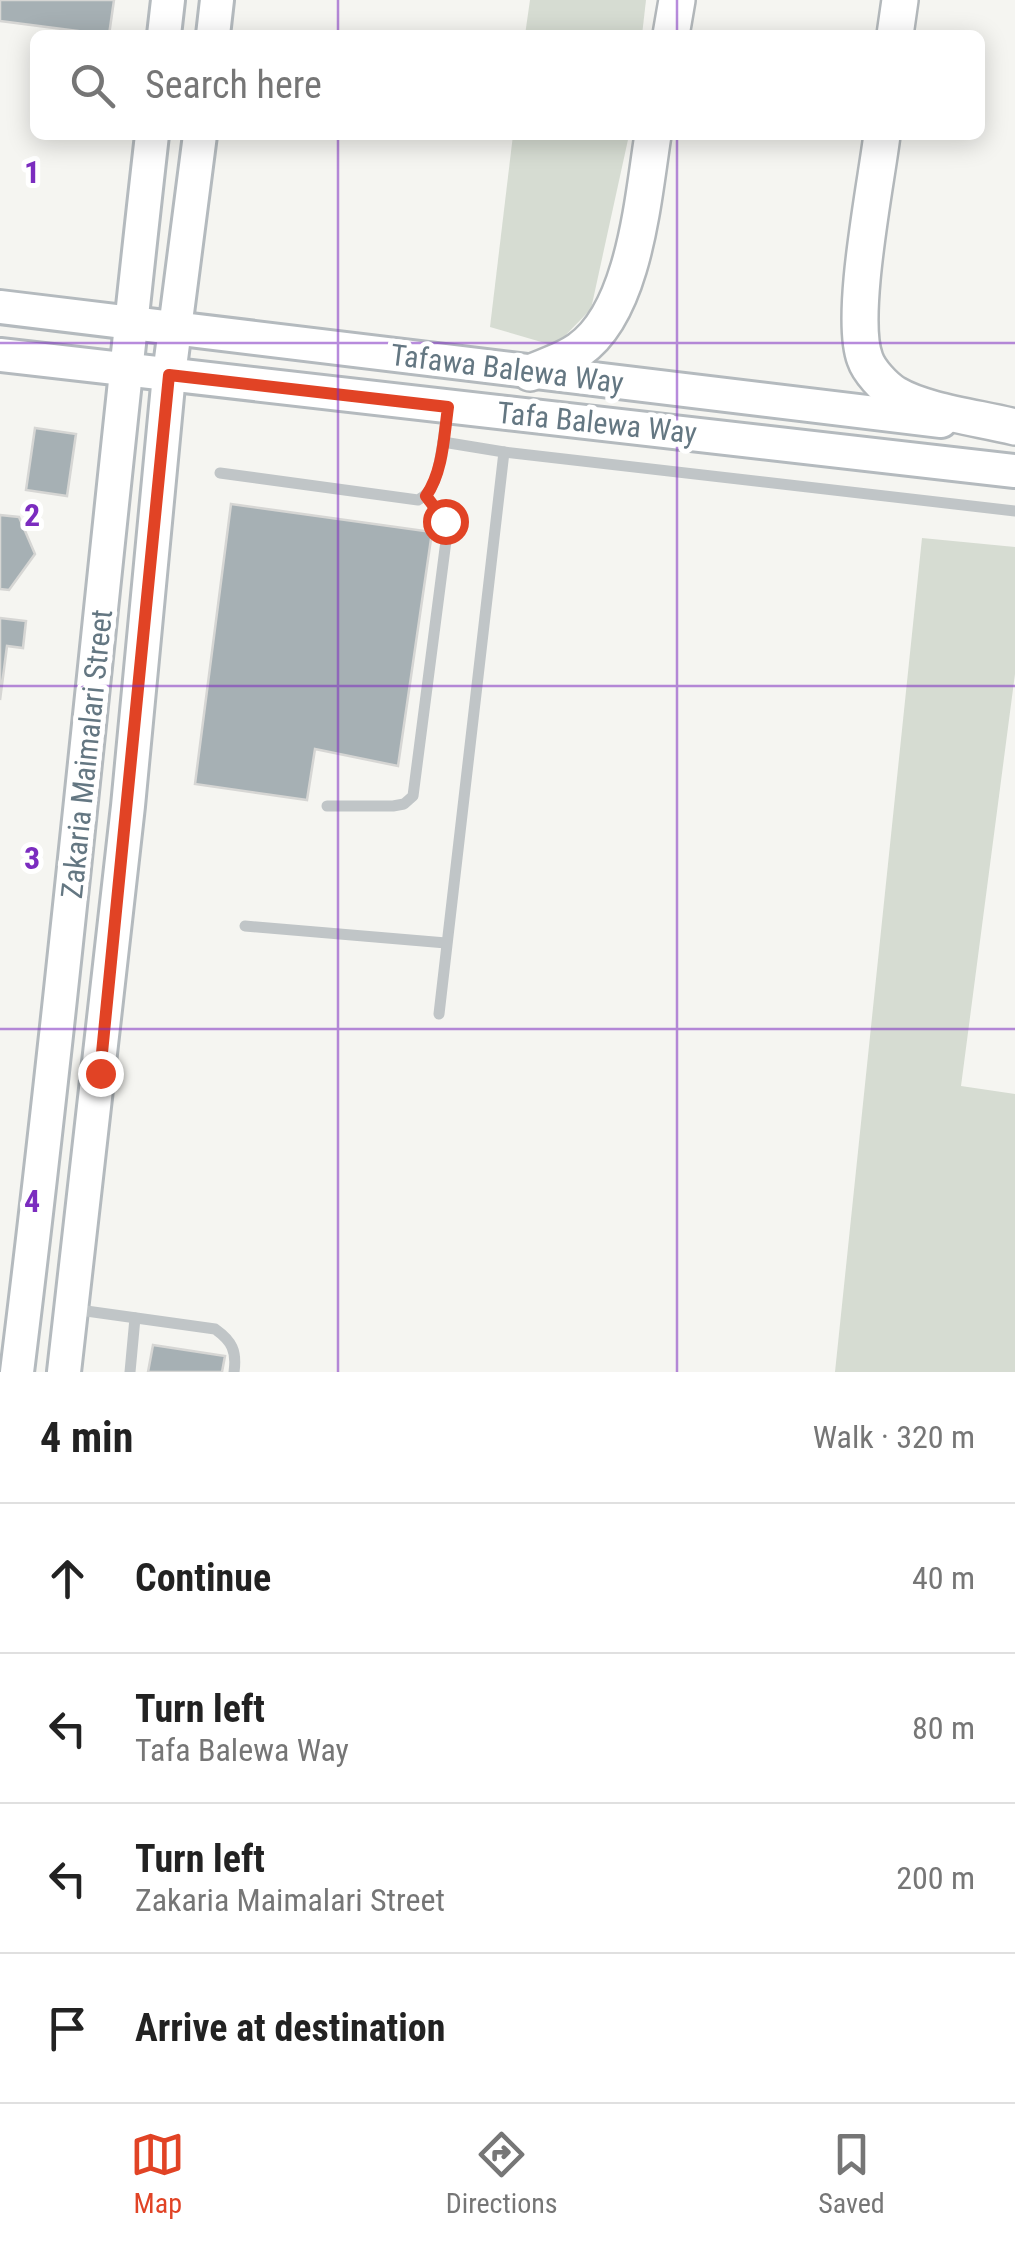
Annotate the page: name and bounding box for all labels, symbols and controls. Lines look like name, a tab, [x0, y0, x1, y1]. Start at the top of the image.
search box	[30, 30, 985, 140]
icon: search	[65, 58, 120, 113]
text: Search here	[145, 63, 322, 107]
text: 1	[24, 153, 40, 191]
street label: Tafawa Balewa Way	[389, 337, 626, 400]
street label: Tafa Balewa Way	[495, 395, 699, 450]
text: 2	[24, 496, 40, 534]
route start	[423, 499, 469, 545]
street label: Zakaria Maimalari Street	[54, 608, 119, 900]
text: 3	[24, 839, 40, 877]
route end	[78, 1051, 124, 1097]
text: 4	[24, 1182, 40, 1220]
text: 4 min	[40, 1413, 133, 1462]
text: Walk · 320 m	[813, 1418, 975, 1456]
icon: ahead	[40, 1551, 95, 1606]
text: Continue	[135, 1556, 271, 1600]
text: 40 m	[912, 1559, 975, 1597]
text: Turn left	[135, 1687, 265, 1731]
icon: left	[40, 1701, 95, 1756]
text: 80 m	[912, 1709, 975, 1747]
text: Tafa Balewa Way	[135, 1731, 349, 1769]
text: Turn left	[135, 1837, 265, 1881]
icon: left	[40, 1851, 95, 1906]
text: 200 m	[896, 1859, 975, 1897]
text: Zakaria Maimalari Street	[135, 1881, 445, 1919]
icon: arrive	[40, 2001, 95, 2056]
text: Arrive at destination	[135, 2006, 445, 2050]
tab: Map	[130, 2127, 185, 2220]
tab: Directions	[446, 2127, 558, 2220]
tab: Saved	[818, 2127, 885, 2220]

